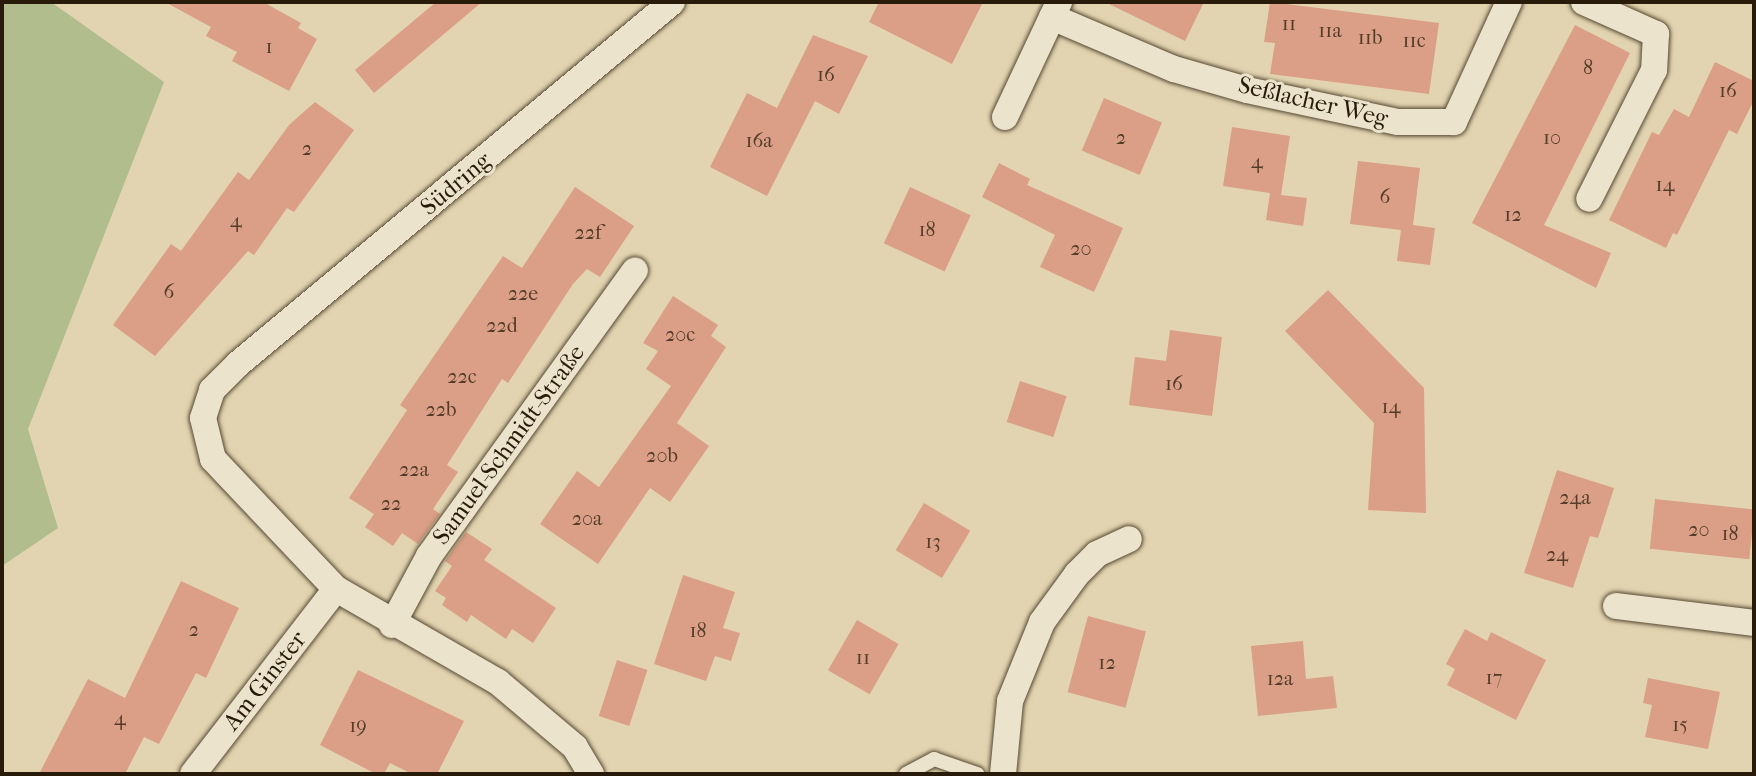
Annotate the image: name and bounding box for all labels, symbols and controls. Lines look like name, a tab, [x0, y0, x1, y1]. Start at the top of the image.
house number: 11	[1282, 11, 1296, 35]
house number: 11a	[1318, 18, 1342, 42]
house number: 11b	[1358, 25, 1382, 49]
house number: 11c	[1402, 28, 1426, 52]
house number: 1	[265, 34, 273, 58]
house number: 8	[1583, 55, 1593, 79]
house number: 16	[817, 62, 835, 86]
street label: Seßlacher Weg	[1235, 71, 1391, 133]
house number: 16	[1719, 78, 1737, 102]
house number: 2	[1116, 125, 1126, 149]
house number: 10	[1543, 125, 1561, 149]
house number: 16a	[745, 128, 773, 152]
house number: 2	[302, 136, 312, 160]
street label: Südring	[415, 146, 497, 222]
house number: 4	[1251, 149, 1263, 173]
house number: 14	[1656, 172, 1674, 196]
house number: 6	[1380, 184, 1390, 208]
house number: 12	[1504, 202, 1522, 226]
house number: 4	[230, 208, 242, 232]
house number: 18	[918, 217, 936, 241]
house number: 22f	[574, 220, 602, 244]
house number: 20	[1070, 236, 1092, 260]
house number: 6	[164, 279, 174, 303]
house number: 22e	[508, 281, 538, 305]
house number: 22d	[486, 313, 518, 337]
house number: 20c	[665, 322, 695, 346]
street label: Samuel-Schmidt-Straße	[427, 340, 591, 550]
house number: 22c	[447, 364, 477, 388]
house number: 16	[1165, 371, 1183, 395]
house number: 14	[1382, 394, 1400, 418]
house number: 22b	[425, 397, 457, 421]
house number: 20b	[646, 443, 678, 467]
house number: 22a	[399, 457, 429, 481]
house number: 24a	[1559, 485, 1591, 509]
house number: 22	[381, 491, 401, 515]
house number: 20a	[572, 506, 602, 530]
house number: 20	[1688, 517, 1710, 541]
house number: 18	[1721, 521, 1739, 545]
house number: 13	[925, 529, 941, 553]
house number: 24	[1546, 542, 1568, 566]
house number: 2	[189, 617, 199, 641]
house number: 18	[689, 618, 707, 642]
street label: Am Ginster	[217, 626, 313, 736]
house number: 11	[856, 645, 870, 669]
house number: 12	[1098, 650, 1116, 674]
house number: 17	[1486, 665, 1502, 689]
house number: 12a	[1267, 666, 1293, 690]
house number: 4	[114, 706, 126, 730]
house number: 15	[1672, 712, 1688, 736]
house number: 19	[349, 713, 367, 737]

